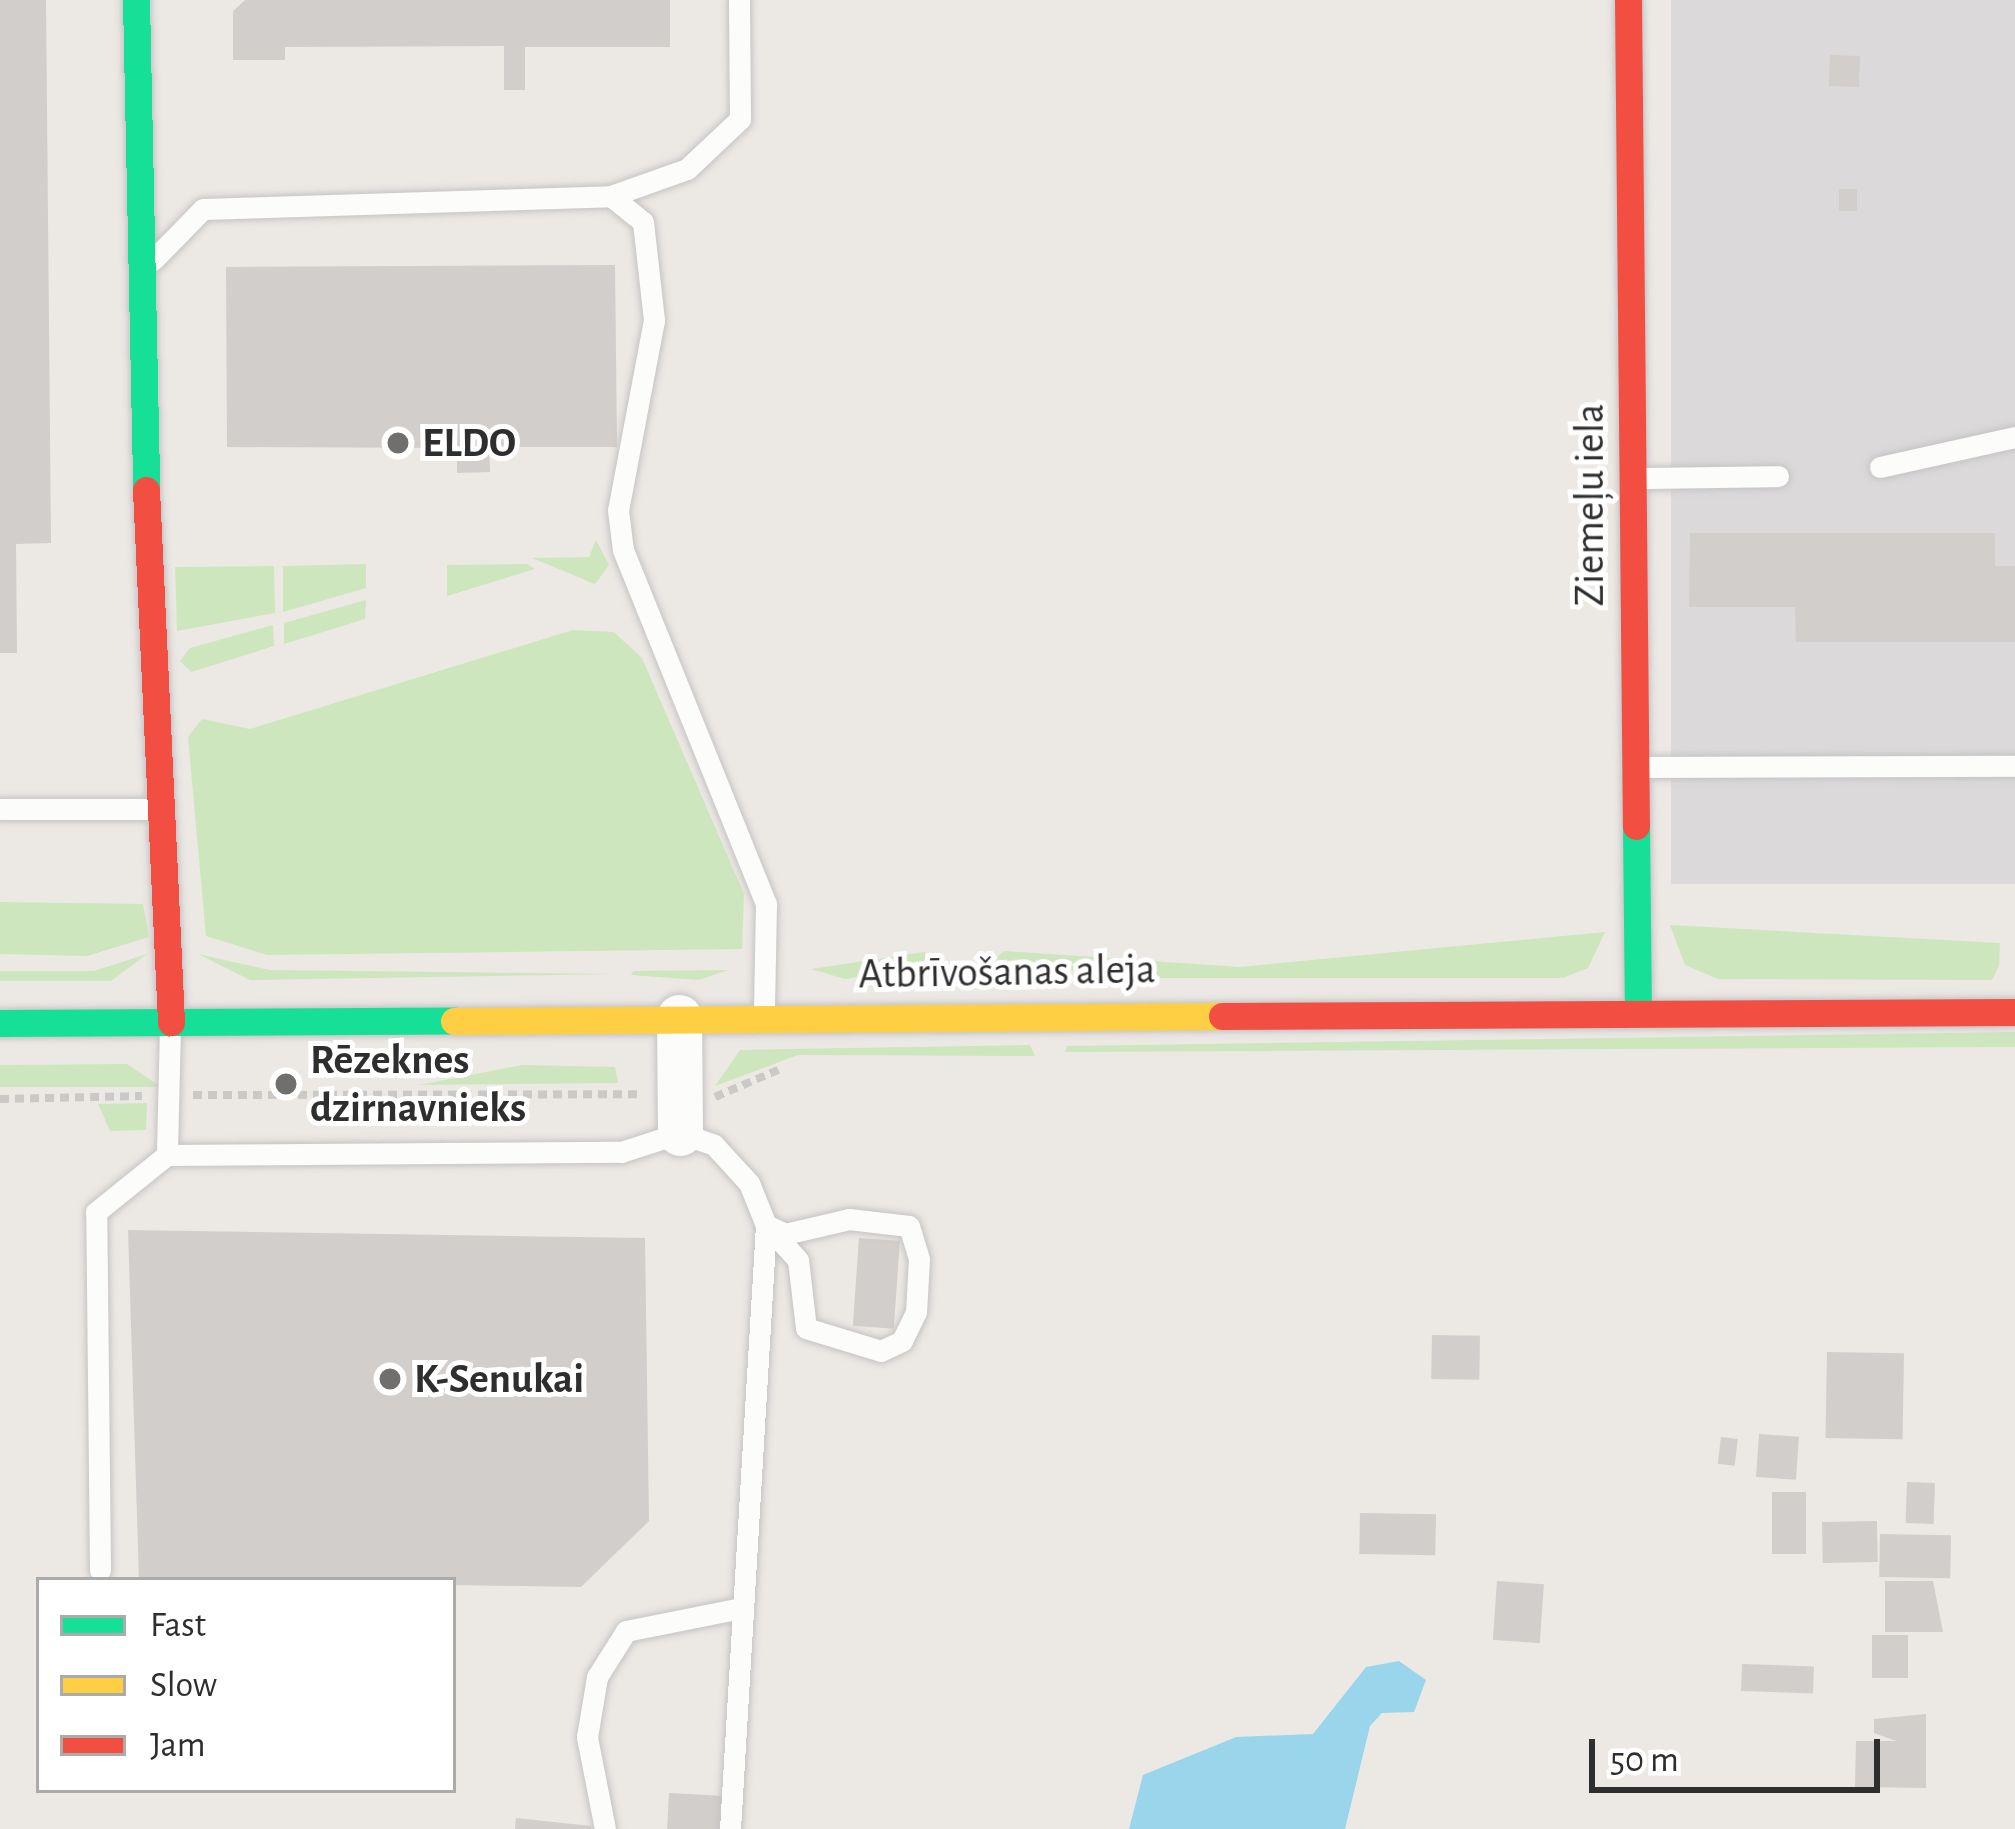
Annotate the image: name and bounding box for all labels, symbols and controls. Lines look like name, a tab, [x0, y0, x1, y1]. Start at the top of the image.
street label: Ziemeļu iela	[1565, 404, 1615, 606]
place label: ELDO	[422, 418, 516, 468]
marker: ELDO	[385, 430, 411, 456]
street label: Atbrīvošanas aleja	[858, 944, 1156, 1000]
place label: Rēzeknes dzirnavnieks	[310, 1035, 526, 1134]
marker: Rēzeknes dzirnavnieks	[273, 1071, 299, 1097]
place label: K-Senukai	[414, 1354, 584, 1404]
marker: K-Senukai	[377, 1366, 403, 1392]
legend	[36, 1577, 456, 1793]
text: Fast	[150, 1607, 206, 1643]
text: Slow	[150, 1667, 217, 1703]
scale bar	[1595, 1715, 1886, 1789]
text: Jam	[150, 1727, 206, 1763]
text: 50 m	[1610, 1742, 1679, 1778]

